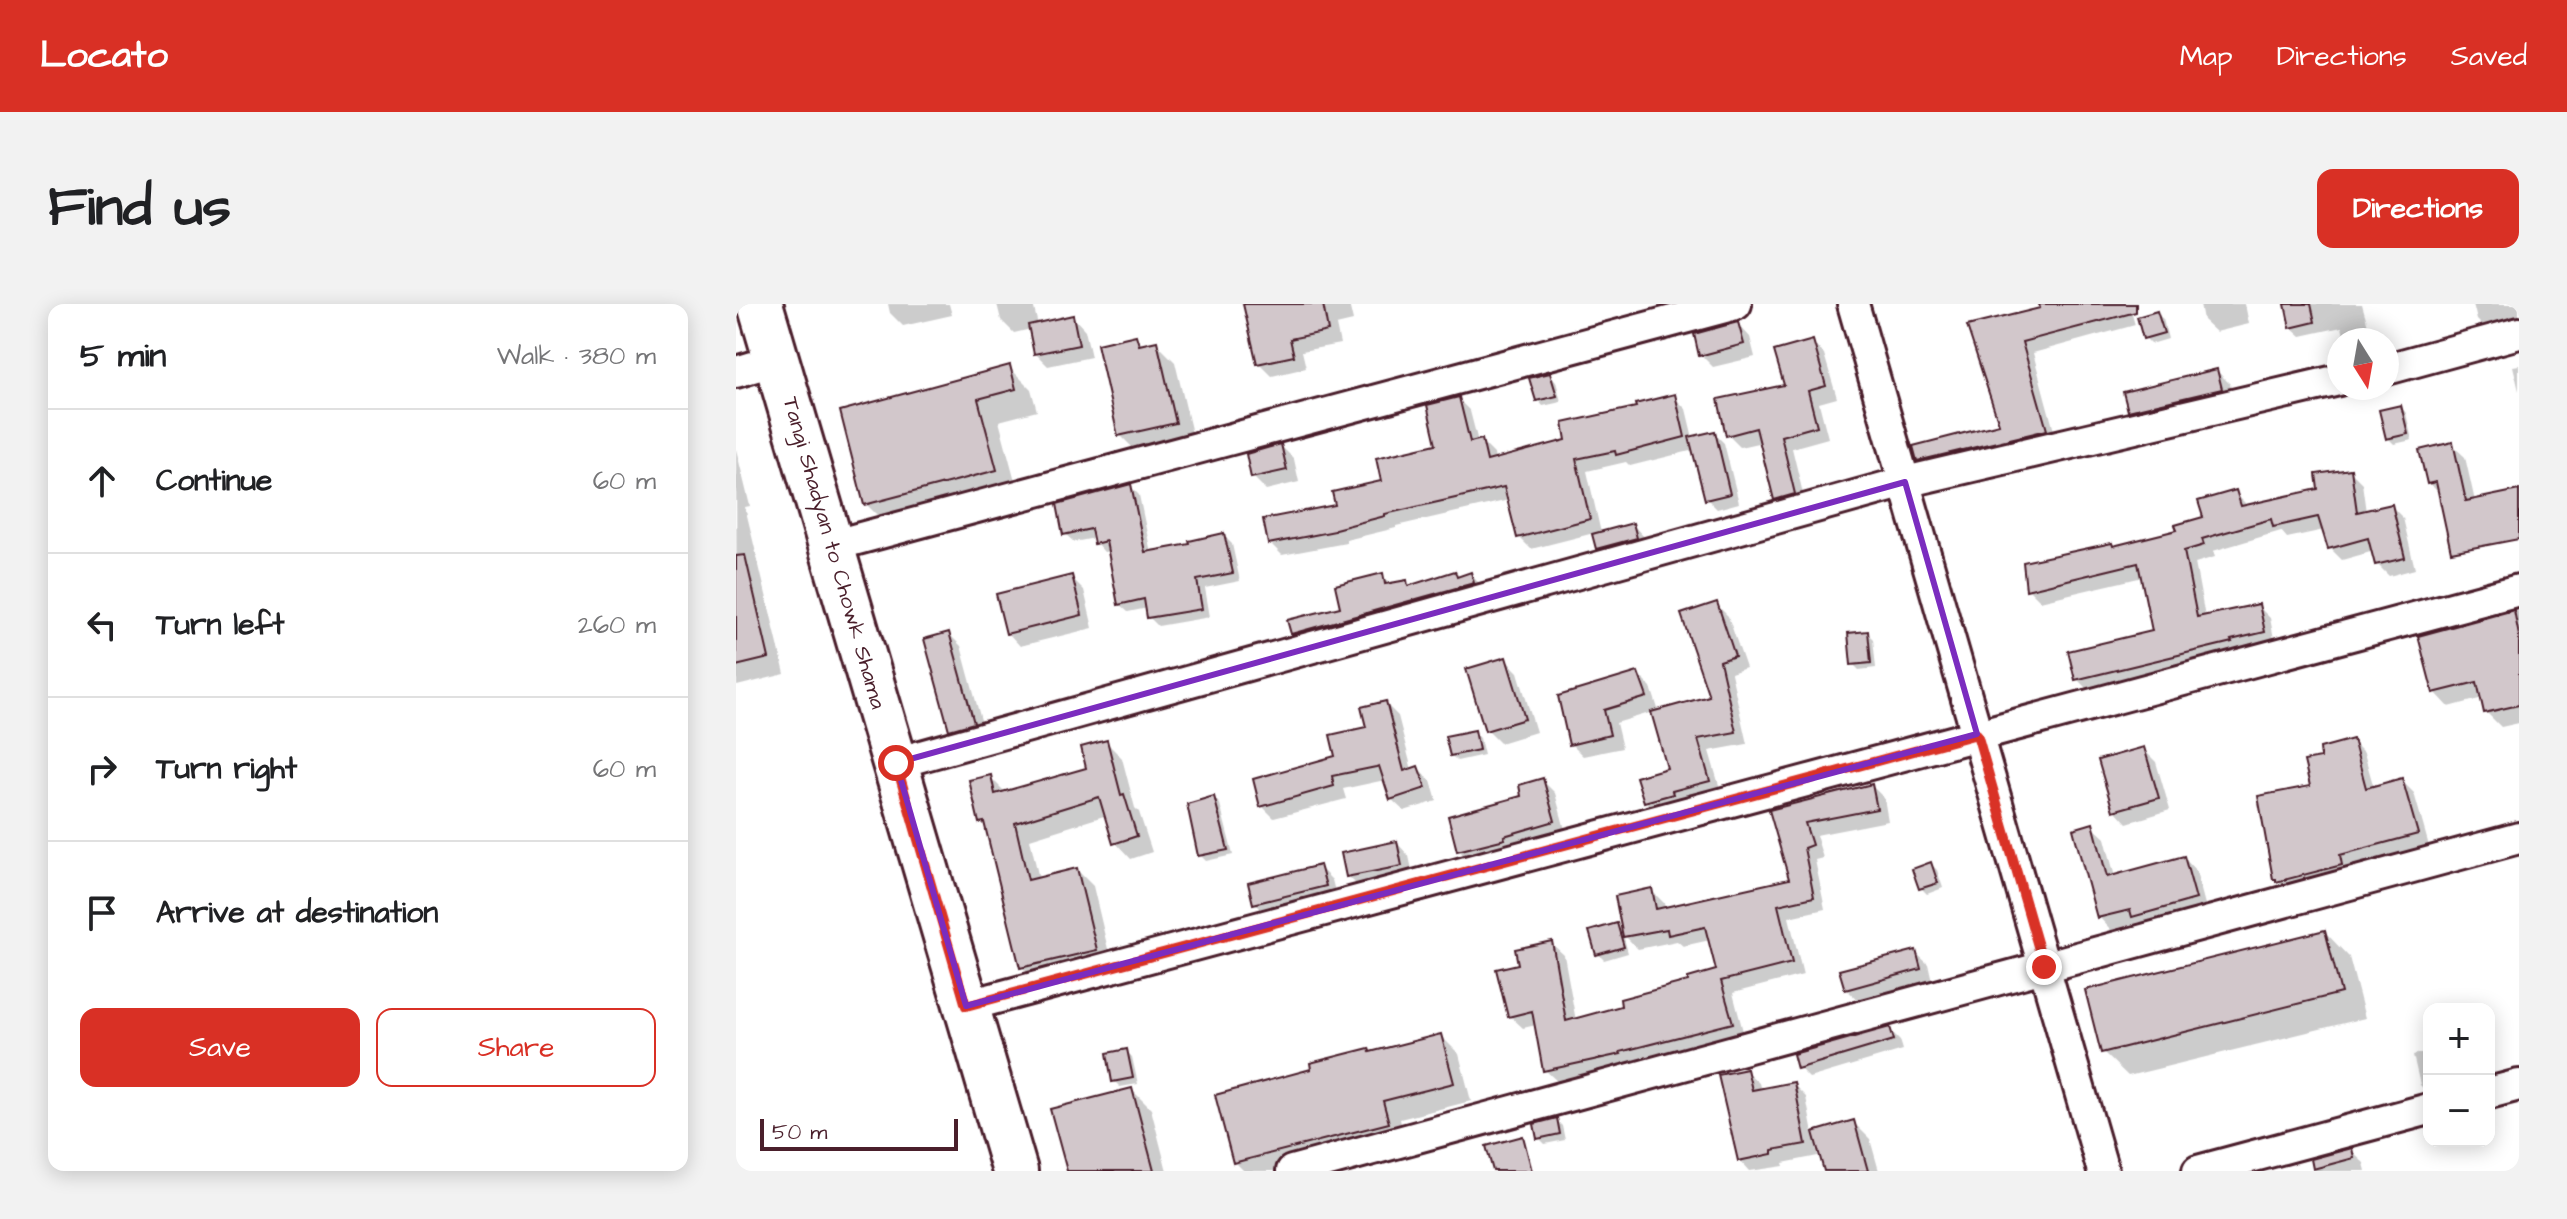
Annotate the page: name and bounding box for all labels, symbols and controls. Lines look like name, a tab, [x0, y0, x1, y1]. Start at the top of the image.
text: Locato	[40, 30, 168, 82]
text: Map	[2180, 37, 2233, 76]
text: Directions	[2277, 37, 2407, 76]
text: Saved	[2451, 37, 2527, 76]
text: Find us	[48, 169, 231, 247]
button: Directions	[2317, 169, 2519, 248]
north arrow	[2327, 328, 2399, 400]
text: 5 min	[80, 332, 166, 380]
text: Walk · 380 m	[497, 338, 656, 374]
street label: Tangi Shadyan to Chowk Shama	[774, 393, 893, 713]
icon: ahead	[80, 459, 124, 503]
text: Continue	[156, 460, 272, 502]
text: 60 m	[593, 463, 656, 499]
icon: left	[80, 603, 124, 647]
text: Turn left	[156, 604, 284, 646]
text: 260 m	[578, 607, 656, 643]
route start	[878, 745, 914, 781]
icon: right	[80, 747, 124, 791]
text: Turn right	[156, 748, 297, 790]
text: 60 m	[593, 751, 656, 787]
icon: arrive	[80, 891, 124, 935]
text: Arrive at destination	[156, 892, 438, 934]
route end	[2026, 949, 2062, 985]
map controls	[2423, 1003, 2495, 1147]
button: +	[2423, 1003, 2495, 1075]
button: Save	[80, 1008, 360, 1087]
button: Share	[376, 1008, 656, 1087]
button: −	[2423, 1075, 2495, 1147]
scale bar	[760, 1115, 958, 1151]
text: 50 m	[772, 1117, 827, 1148]

